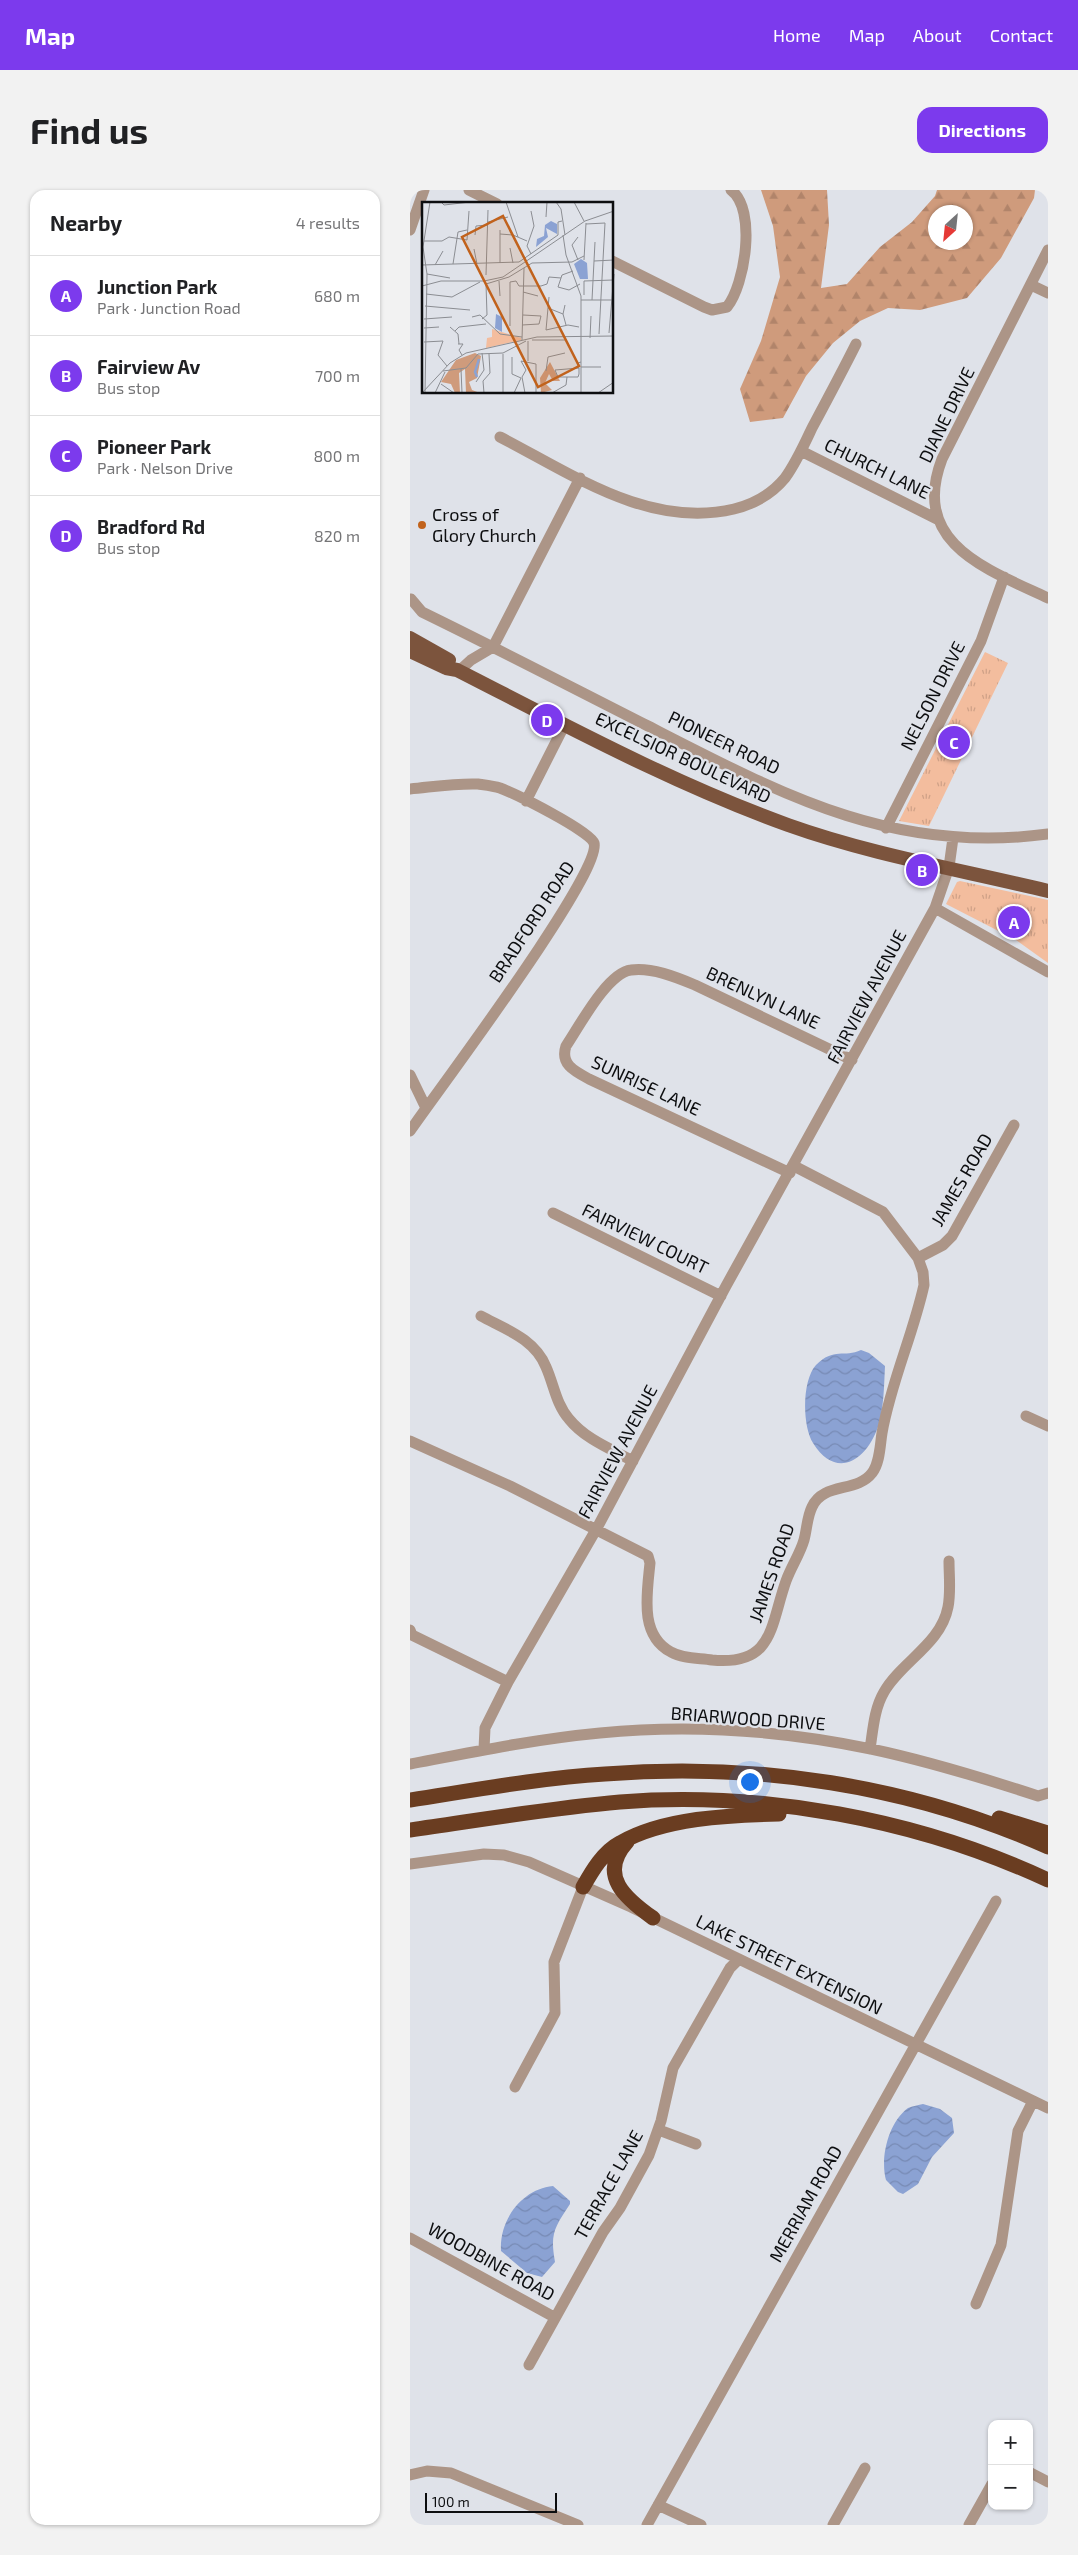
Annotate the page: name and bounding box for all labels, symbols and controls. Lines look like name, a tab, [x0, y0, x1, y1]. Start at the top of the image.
text: Map	[25, 21, 75, 50]
text: Home	[773, 24, 821, 46]
text: Map	[849, 24, 885, 46]
text: About	[913, 24, 962, 46]
text: Contact	[990, 24, 1053, 46]
button: Directions	[917, 107, 1048, 153]
text: Find us	[30, 109, 148, 151]
inset map	[422, 202, 614, 394]
north arrow	[928, 205, 973, 250]
text: Nearby	[50, 210, 122, 235]
text: 4 results	[296, 213, 360, 232]
text: Junction Park	[97, 275, 217, 298]
text: A	[61, 286, 71, 305]
text: 680 m	[314, 286, 360, 305]
text: Park · Junction Road	[97, 298, 241, 317]
text: Fairview Av	[97, 355, 200, 378]
street label: DIANE DRIVE	[914, 363, 979, 466]
text: B	[61, 366, 71, 385]
text: 700 m	[315, 366, 360, 385]
text: Bus stop	[97, 378, 160, 397]
street label: CHURCH LANE	[821, 433, 934, 503]
text: Pioneer Park	[97, 435, 211, 458]
text: C	[61, 446, 71, 465]
text: 800 m	[313, 446, 360, 465]
text: Park · Nelson Drive	[97, 458, 233, 477]
place label: Cross of Glory Church	[432, 503, 536, 546]
text: Bradford Rd	[97, 515, 205, 538]
marker: Cross of Glory Church	[416, 519, 428, 531]
text: D	[61, 526, 71, 545]
text: 820 m	[314, 526, 360, 545]
text: Bus stop	[97, 538, 160, 557]
street label: NELSON DRIVE	[895, 637, 969, 754]
pin: D	[531, 701, 563, 739]
street label: PIONEER ROAD	[665, 706, 784, 779]
street label: EXCELSIOR BOULEVARD	[592, 707, 775, 808]
pin: C	[938, 723, 970, 761]
pin: B	[906, 851, 938, 889]
street label: BRADFORD ROAD	[484, 857, 579, 986]
pin: A	[998, 903, 1030, 941]
street label: FAIRVIEW AVENUE	[822, 926, 911, 1067]
street label: BRENLYN LANE	[703, 961, 824, 1033]
street label: SUNRISE LANE	[588, 1050, 705, 1120]
street label: JAMES ROAD	[926, 1129, 997, 1230]
street label: FAIRVIEW COURT	[579, 1198, 713, 1278]
street label: FAIRVIEW AVENUE	[573, 1381, 662, 1522]
street label: JAMES ROAD	[744, 1520, 798, 1625]
street label: BRIARWOOD DRIVE	[670, 1702, 826, 1734]
your location	[737, 1769, 763, 1795]
street label: LAKE STREET EXTENSION	[693, 1909, 886, 2019]
street label: TERRACE LANE	[569, 2126, 647, 2243]
street label: MERRIAM ROAD	[764, 2141, 846, 2266]
street label: WOODBINE ROAD	[424, 2217, 559, 2305]
map controls	[988, 2420, 1033, 2510]
button: +	[988, 2420, 1033, 2465]
button: −	[988, 2465, 1033, 2510]
scale bar	[425, 2490, 558, 2513]
text: 100 m	[432, 2493, 470, 2510]

